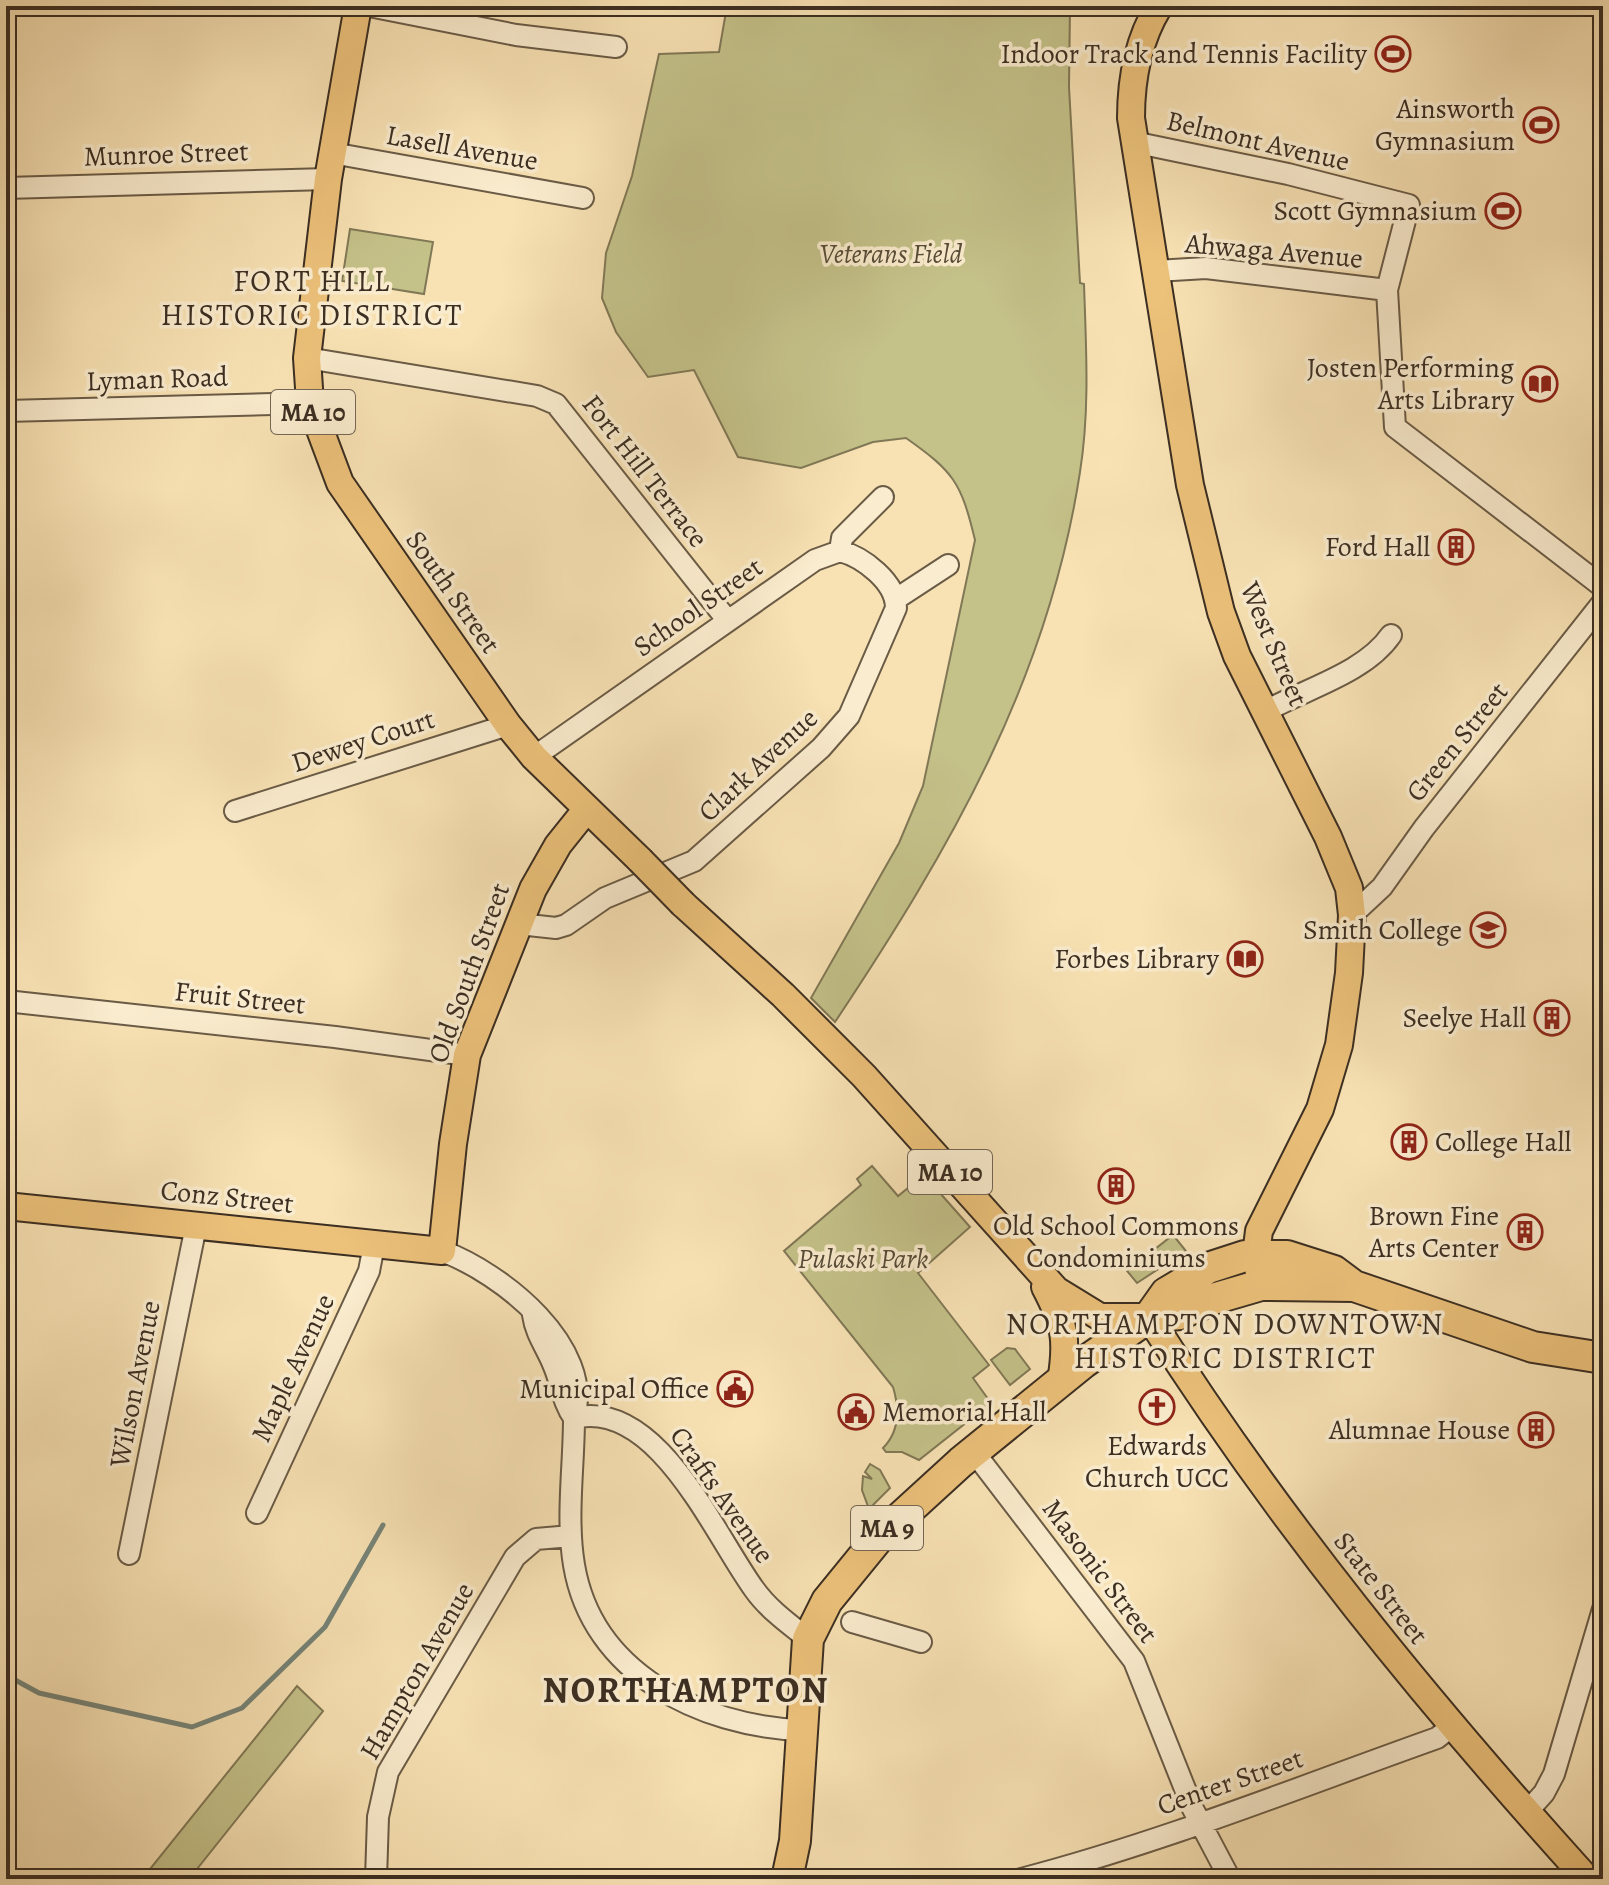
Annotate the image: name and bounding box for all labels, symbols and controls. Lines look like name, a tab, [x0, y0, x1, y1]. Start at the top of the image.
place label: Indoor Track and Tennis Facility	[1000, 35, 1367, 73]
sports icon: Indoor Track and Tennis Facility	[1374, 35, 1412, 73]
place label: Ainsworth Gymnasium	[1375, 90, 1515, 160]
street label: Belmont Avenue	[1163, 102, 1353, 180]
sports icon: Ainsworth Gymnasium	[1522, 106, 1560, 144]
street label: Lasell Avenue	[383, 116, 541, 180]
street label: Munroe Street	[83, 132, 249, 176]
place label: Scott Gymnasium	[1273, 192, 1477, 230]
sports icon: Scott Gymnasium	[1484, 192, 1522, 230]
street label: Ahwaga Avenue	[1183, 224, 1364, 278]
park label: Veterans Field	[819, 235, 963, 273]
district label: FORT HILL HISTORIC DISTRICT	[161, 261, 463, 335]
place label: Josten Performing Arts Library	[1307, 349, 1515, 419]
street label: Lyman Road	[85, 358, 230, 400]
library icon: Josten Performing Arts Library	[1521, 365, 1559, 403]
street label: Fort Hill Terrace	[573, 386, 717, 556]
road number: MA 10	[271, 390, 355, 434]
street label: South Street	[397, 523, 509, 661]
place label: Ford Hall	[1325, 528, 1430, 566]
building icon: Ford Hall	[1437, 528, 1475, 566]
street label: School Street	[626, 548, 770, 666]
street label: West Street	[1230, 575, 1317, 712]
street label: Green Street	[1397, 674, 1517, 810]
street label: Dewey Court	[287, 700, 439, 782]
street label: Clark Avenue	[690, 700, 826, 830]
street label: Old South Street	[419, 878, 519, 1068]
place label: Smith College	[1303, 911, 1462, 949]
school or university icon: Smith College	[1469, 911, 1507, 949]
place label: Forbes Library	[1054, 940, 1219, 978]
library icon: Forbes Library	[1226, 940, 1264, 978]
street label: Fruit Street	[173, 972, 307, 1024]
place label: Seelye Hall	[1402, 999, 1526, 1037]
building icon: Seelye Hall	[1533, 999, 1571, 1037]
building icon: College Hall	[1390, 1123, 1428, 1161]
place label: College Hall	[1435, 1123, 1571, 1161]
road number: MA 10	[908, 1150, 992, 1194]
building icon: Old School Commons Condominiums	[1097, 1167, 1135, 1205]
street label: Conz Street	[159, 1171, 295, 1223]
place label: Brown Fine Arts Center	[1368, 1197, 1499, 1267]
place label: Old School Commons Condominiums	[993, 1207, 1239, 1277]
building icon: Brown Fine Arts Center	[1506, 1213, 1544, 1251]
park label: Pulaski Park	[797, 1240, 929, 1278]
street label: Maple Avenue	[242, 1288, 344, 1448]
street label: Wilson Avenue	[100, 1297, 170, 1472]
district label: NORTHAMPTON DOWNTOWN HISTORIC DISTRICT	[1006, 1304, 1444, 1378]
place label: Municipal Office	[519, 1370, 709, 1408]
public building icon: Municipal Office	[716, 1370, 754, 1408]
church icon: Edwards Church UCC	[1138, 1388, 1176, 1426]
public building icon: Memorial Hall	[837, 1393, 875, 1431]
place label: Memorial Hall	[882, 1393, 1046, 1431]
place label: Alumnae House	[1328, 1411, 1510, 1449]
building icon: Alumnae House	[1517, 1411, 1555, 1449]
street label: Crafts Avenue	[661, 1419, 783, 1571]
place label: Edwards Church UCC	[1085, 1427, 1229, 1497]
street label: Masonic Street	[1033, 1491, 1167, 1651]
road number: MA 9	[851, 1506, 923, 1550]
street label: State Street	[1325, 1524, 1437, 1652]
street label: Hampton Avenue	[351, 1575, 483, 1767]
district label: NORTHAMPTON	[543, 1665, 829, 1714]
street label: Center Street	[1152, 1739, 1308, 1825]

